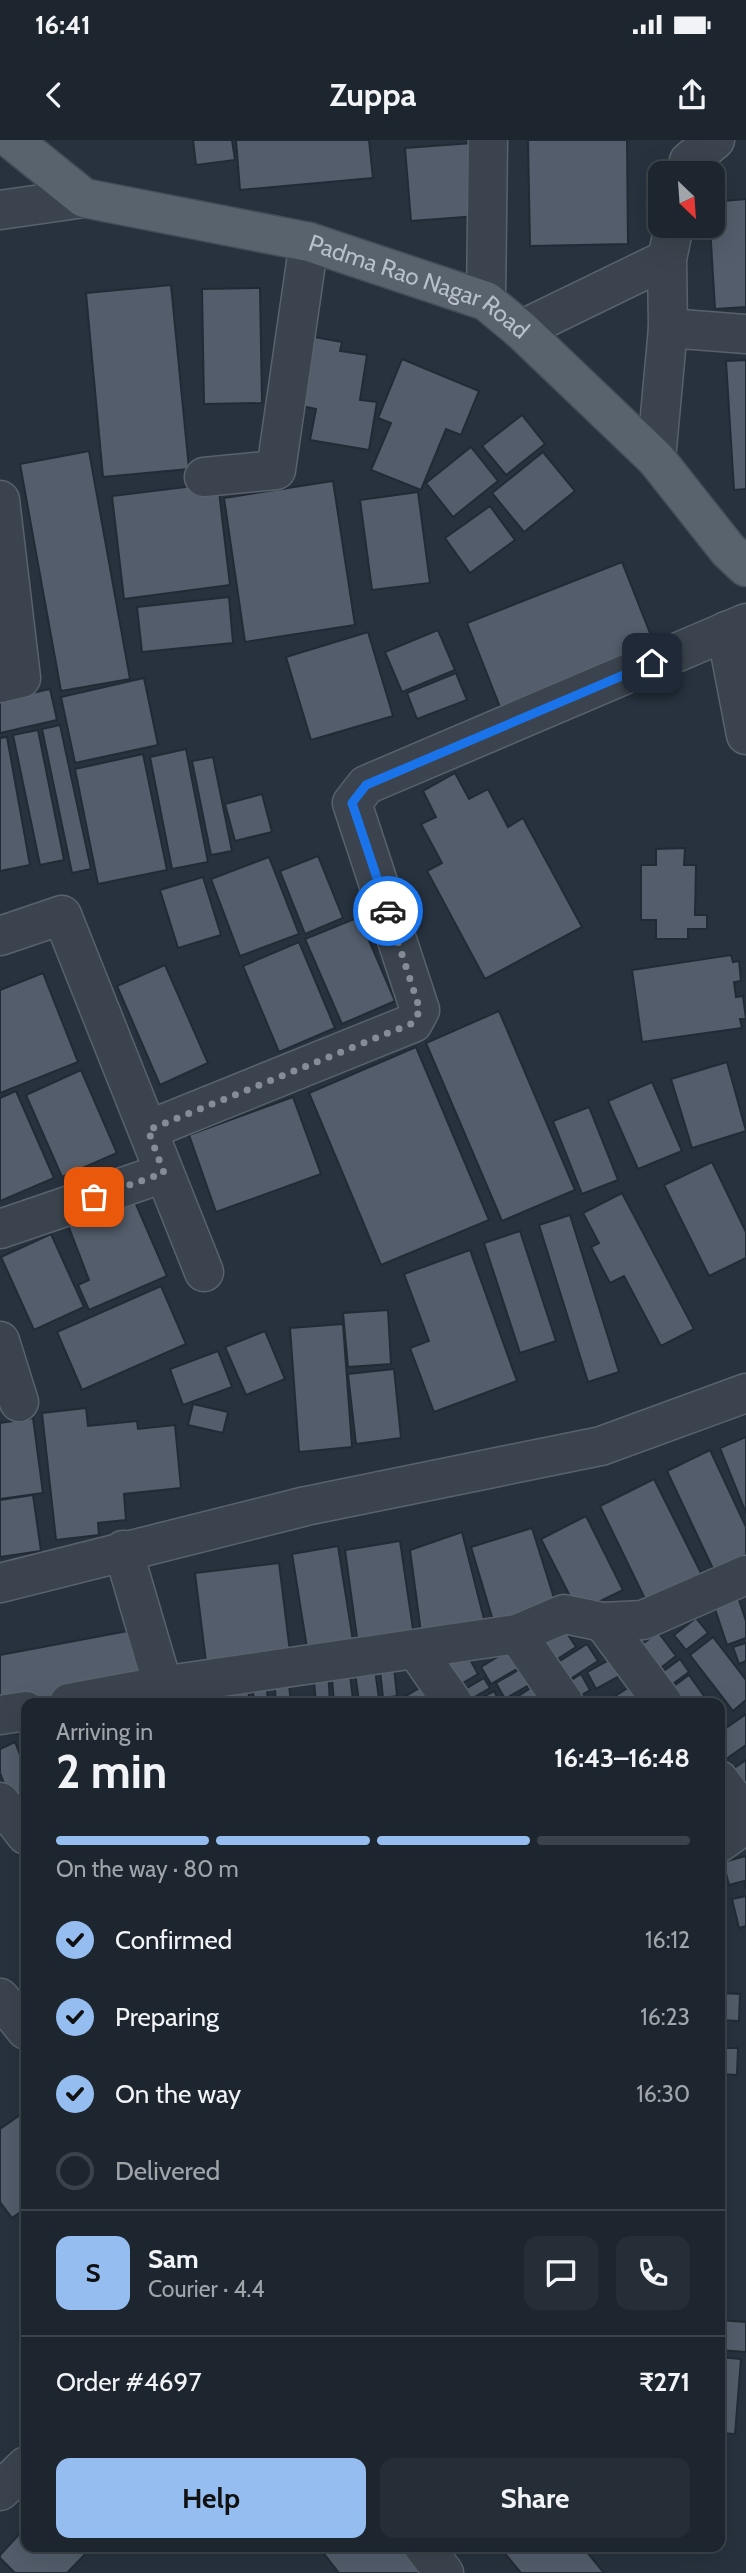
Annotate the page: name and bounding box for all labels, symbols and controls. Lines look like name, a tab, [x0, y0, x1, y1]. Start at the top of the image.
text: 16:41	[35, 9, 91, 41]
text: Zuppa	[330, 75, 416, 114]
icon: back	[35, 76, 73, 114]
icon: share	[673, 76, 711, 114]
north arrow	[648, 161, 724, 238]
map controls	[648, 161, 725, 238]
street label: Padma Rao Nagar Road	[305, 228, 535, 345]
pin	[622, 633, 682, 693]
icon: home	[633, 644, 671, 682]
courier	[353, 876, 423, 946]
icon: car	[369, 892, 407, 930]
pin	[64, 1167, 124, 1227]
icon: bag	[75, 1178, 113, 1216]
text: Arriving in	[56, 1718, 153, 1746]
text: 16:43–16:48	[554, 1742, 690, 1774]
text: 2 min	[56, 1744, 167, 1800]
text: On the way · 80 m	[56, 1855, 239, 1883]
icon: check	[56, 1921, 94, 1959]
text: Confirmed	[115, 1924, 232, 1956]
text: 16:12	[645, 1926, 690, 1954]
icon: check	[56, 1998, 94, 2036]
text: Preparing	[115, 2001, 219, 2033]
text: 16:23	[640, 2003, 690, 2031]
icon: check	[56, 2075, 94, 2113]
text: On the way	[115, 2078, 241, 2110]
text: 16:30	[636, 2080, 690, 2108]
text: Delivered	[115, 2155, 220, 2187]
button: chat	[524, 2236, 598, 2310]
button: phone	[616, 2236, 690, 2310]
text: Sam	[148, 2243, 199, 2275]
text: S	[85, 2257, 101, 2289]
text: Courier · 4.4	[148, 2275, 265, 2303]
text: Order #4697	[56, 2366, 201, 2398]
text: ₹271	[639, 2366, 690, 2398]
button: Help	[56, 2458, 366, 2538]
button: Share	[380, 2458, 690, 2538]

